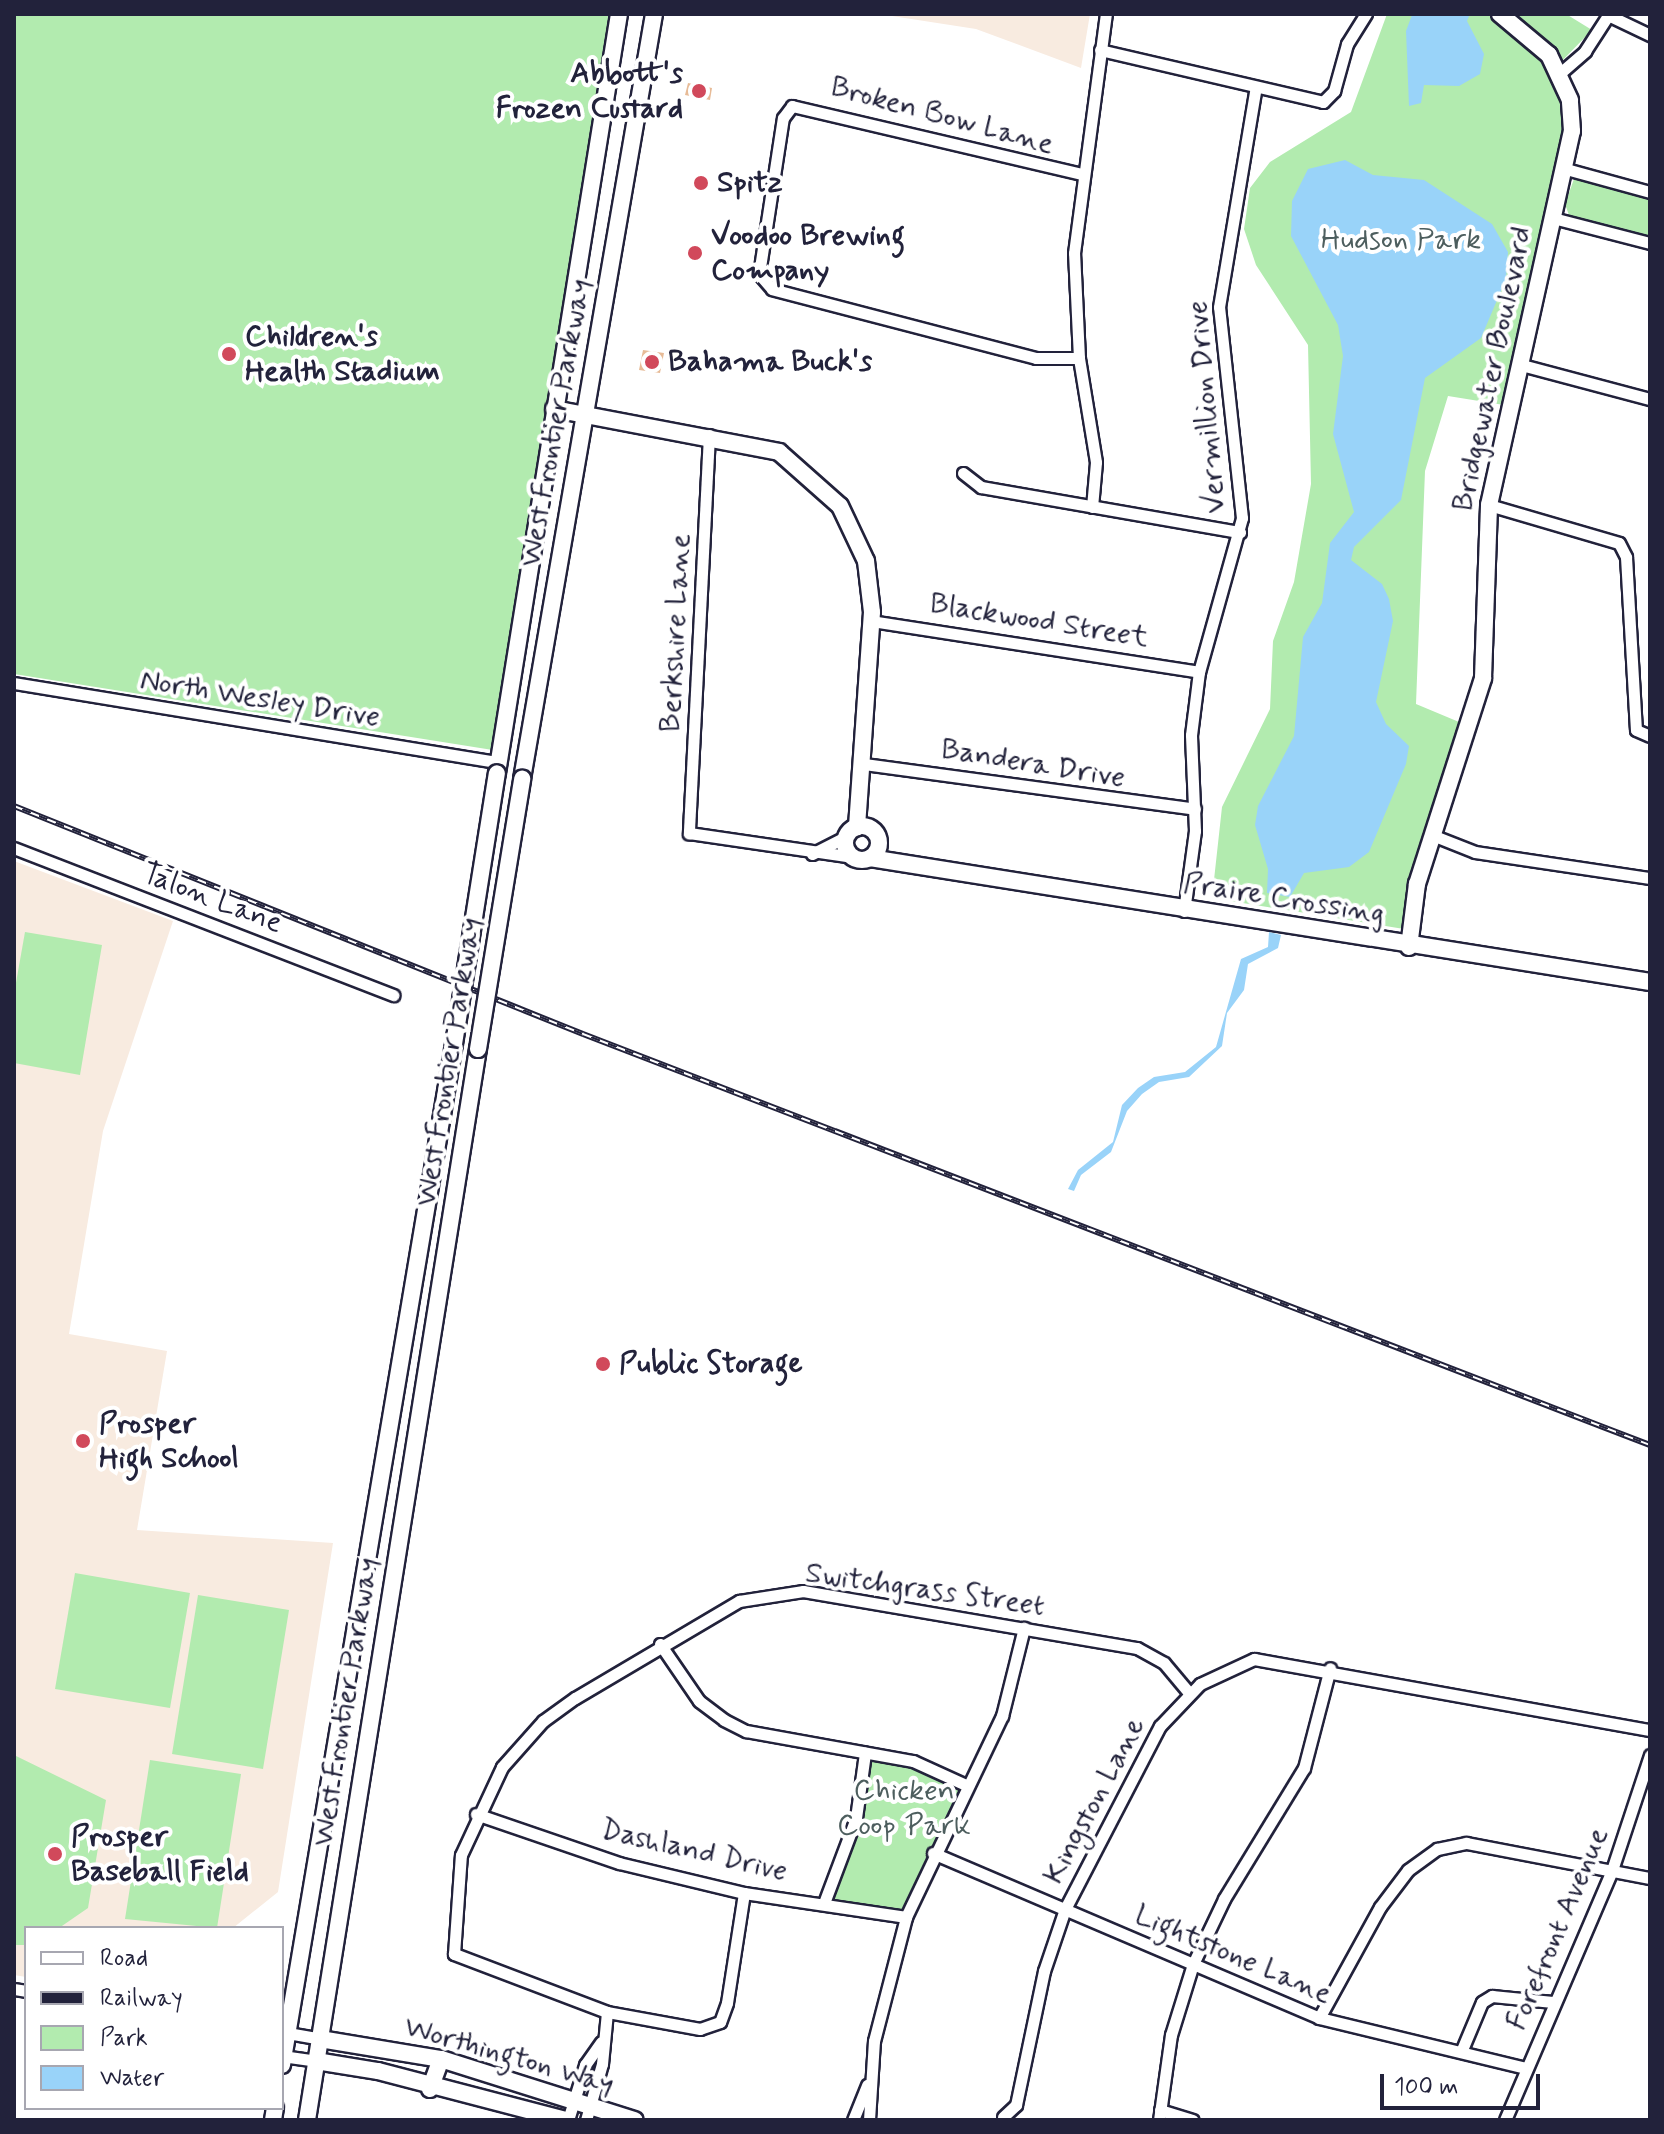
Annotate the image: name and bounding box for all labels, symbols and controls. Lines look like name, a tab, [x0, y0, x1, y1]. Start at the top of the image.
place label: Abbott's Frozen Custard	[491, 56, 683, 126]
street label: Broken Bow Lane	[831, 70, 1053, 162]
marker: Abbott's Frozen Custard	[690, 82, 708, 100]
place label: Spitz	[717, 165, 783, 201]
marker: Spitz	[692, 174, 710, 192]
place label: Voodoo Brewing Company	[711, 218, 904, 288]
park label: Hudson Park	[1323, 222, 1479, 258]
street label: Bridgewater Boulevard	[1446, 226, 1540, 512]
marker: Voodoo Brewing Company	[686, 244, 704, 262]
street label: West Frontier Parkway	[513, 277, 599, 569]
street label: Vermillion Drive	[1180, 300, 1234, 514]
place label: Children's Health Stadium	[245, 319, 440, 390]
place label: Bahama Buck's	[668, 344, 872, 380]
marker: Children's Health Stadium	[220, 345, 238, 363]
marker: Bahama Buck's	[643, 353, 661, 371]
street label: Berkshire Lane	[653, 536, 699, 730]
street label: Blackwood Street	[927, 586, 1151, 656]
street label: North Wesley Drive	[138, 662, 382, 736]
street label: Bandera Drive	[939, 732, 1127, 796]
street label: Talon Lane	[138, 856, 286, 942]
street label: Praire Crossing	[1181, 865, 1387, 933]
street label: West Frontier Parkway	[409, 916, 489, 1208]
place label: Public Storage	[619, 1346, 801, 1382]
marker: Public Storage	[594, 1355, 612, 1373]
place label: Prosper High School	[99, 1406, 239, 1476]
marker: Prosper High School	[74, 1432, 92, 1450]
street label: Switchgrass Street	[800, 1555, 1050, 1625]
street label: West Frontier Parkway	[306, 1556, 386, 1848]
street label: Kingston Lane	[1037, 1713, 1153, 1889]
park label: Chicken Coop Park	[841, 1773, 967, 1844]
street label: Dashland Drive	[597, 1812, 791, 1890]
place label: Prosper Baseball Field	[71, 1819, 248, 1890]
street label: Forefront Avenue	[1499, 1821, 1617, 2037]
marker: Prosper Baseball Field	[46, 1845, 64, 1863]
street label: Lightstone Lane	[1132, 1899, 1334, 2011]
legend	[24, 1926, 284, 2110]
text: Road	[100, 1943, 148, 1974]
text: Railway	[100, 1983, 183, 2014]
street label: Worthington Way	[398, 2008, 620, 2104]
text: Park	[100, 2023, 148, 2054]
scale bar	[1384, 2058, 1544, 2108]
text: Water	[100, 2063, 164, 2094]
text: 100 m	[1394, 2072, 1458, 2103]

